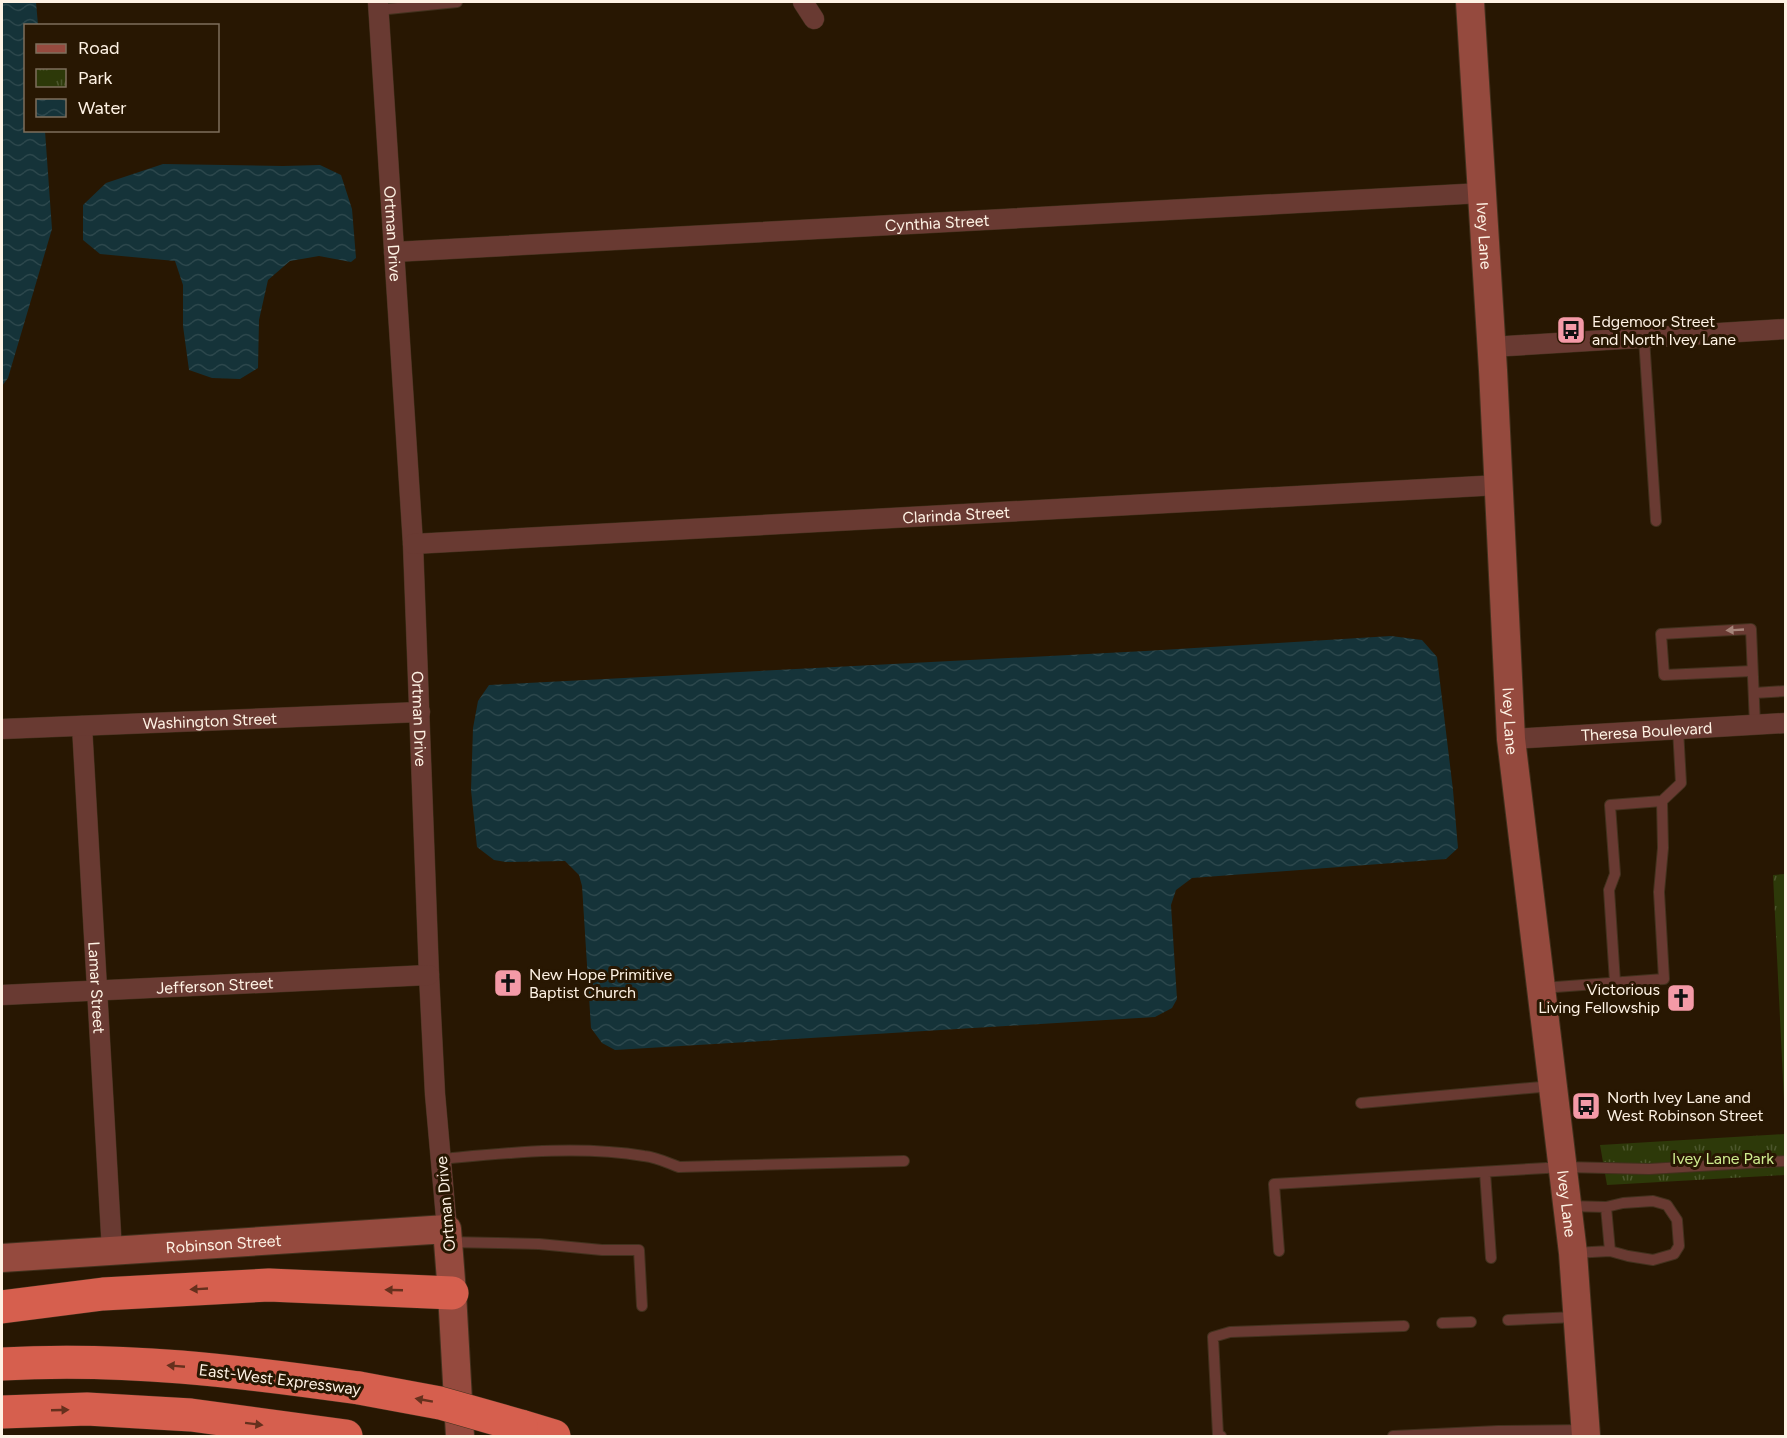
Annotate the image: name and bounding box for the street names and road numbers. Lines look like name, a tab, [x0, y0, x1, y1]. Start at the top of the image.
street label: Ortman Drive	[380, 185, 405, 282]
street label: Ivey Lane	[1473, 201, 1496, 270]
street label: Cynthia Street	[884, 211, 990, 235]
street label: Clarinda Street	[902, 503, 1011, 527]
street label: Ortman Drive	[408, 671, 430, 767]
street label: Ivey Lane	[1498, 687, 1522, 756]
street label: Washington Street	[142, 709, 277, 733]
street label: Theresa Boulevard	[1581, 718, 1713, 745]
street label: Lamar Street	[84, 941, 109, 1034]
street label: Jefferson Street	[156, 973, 274, 998]
street label: Ortman Drive	[432, 1155, 459, 1252]
street label: Ivey Lane	[1553, 1169, 1580, 1238]
street label: Robinson Street	[165, 1231, 282, 1257]
street label: East-West Expressway	[198, 1360, 363, 1399]

